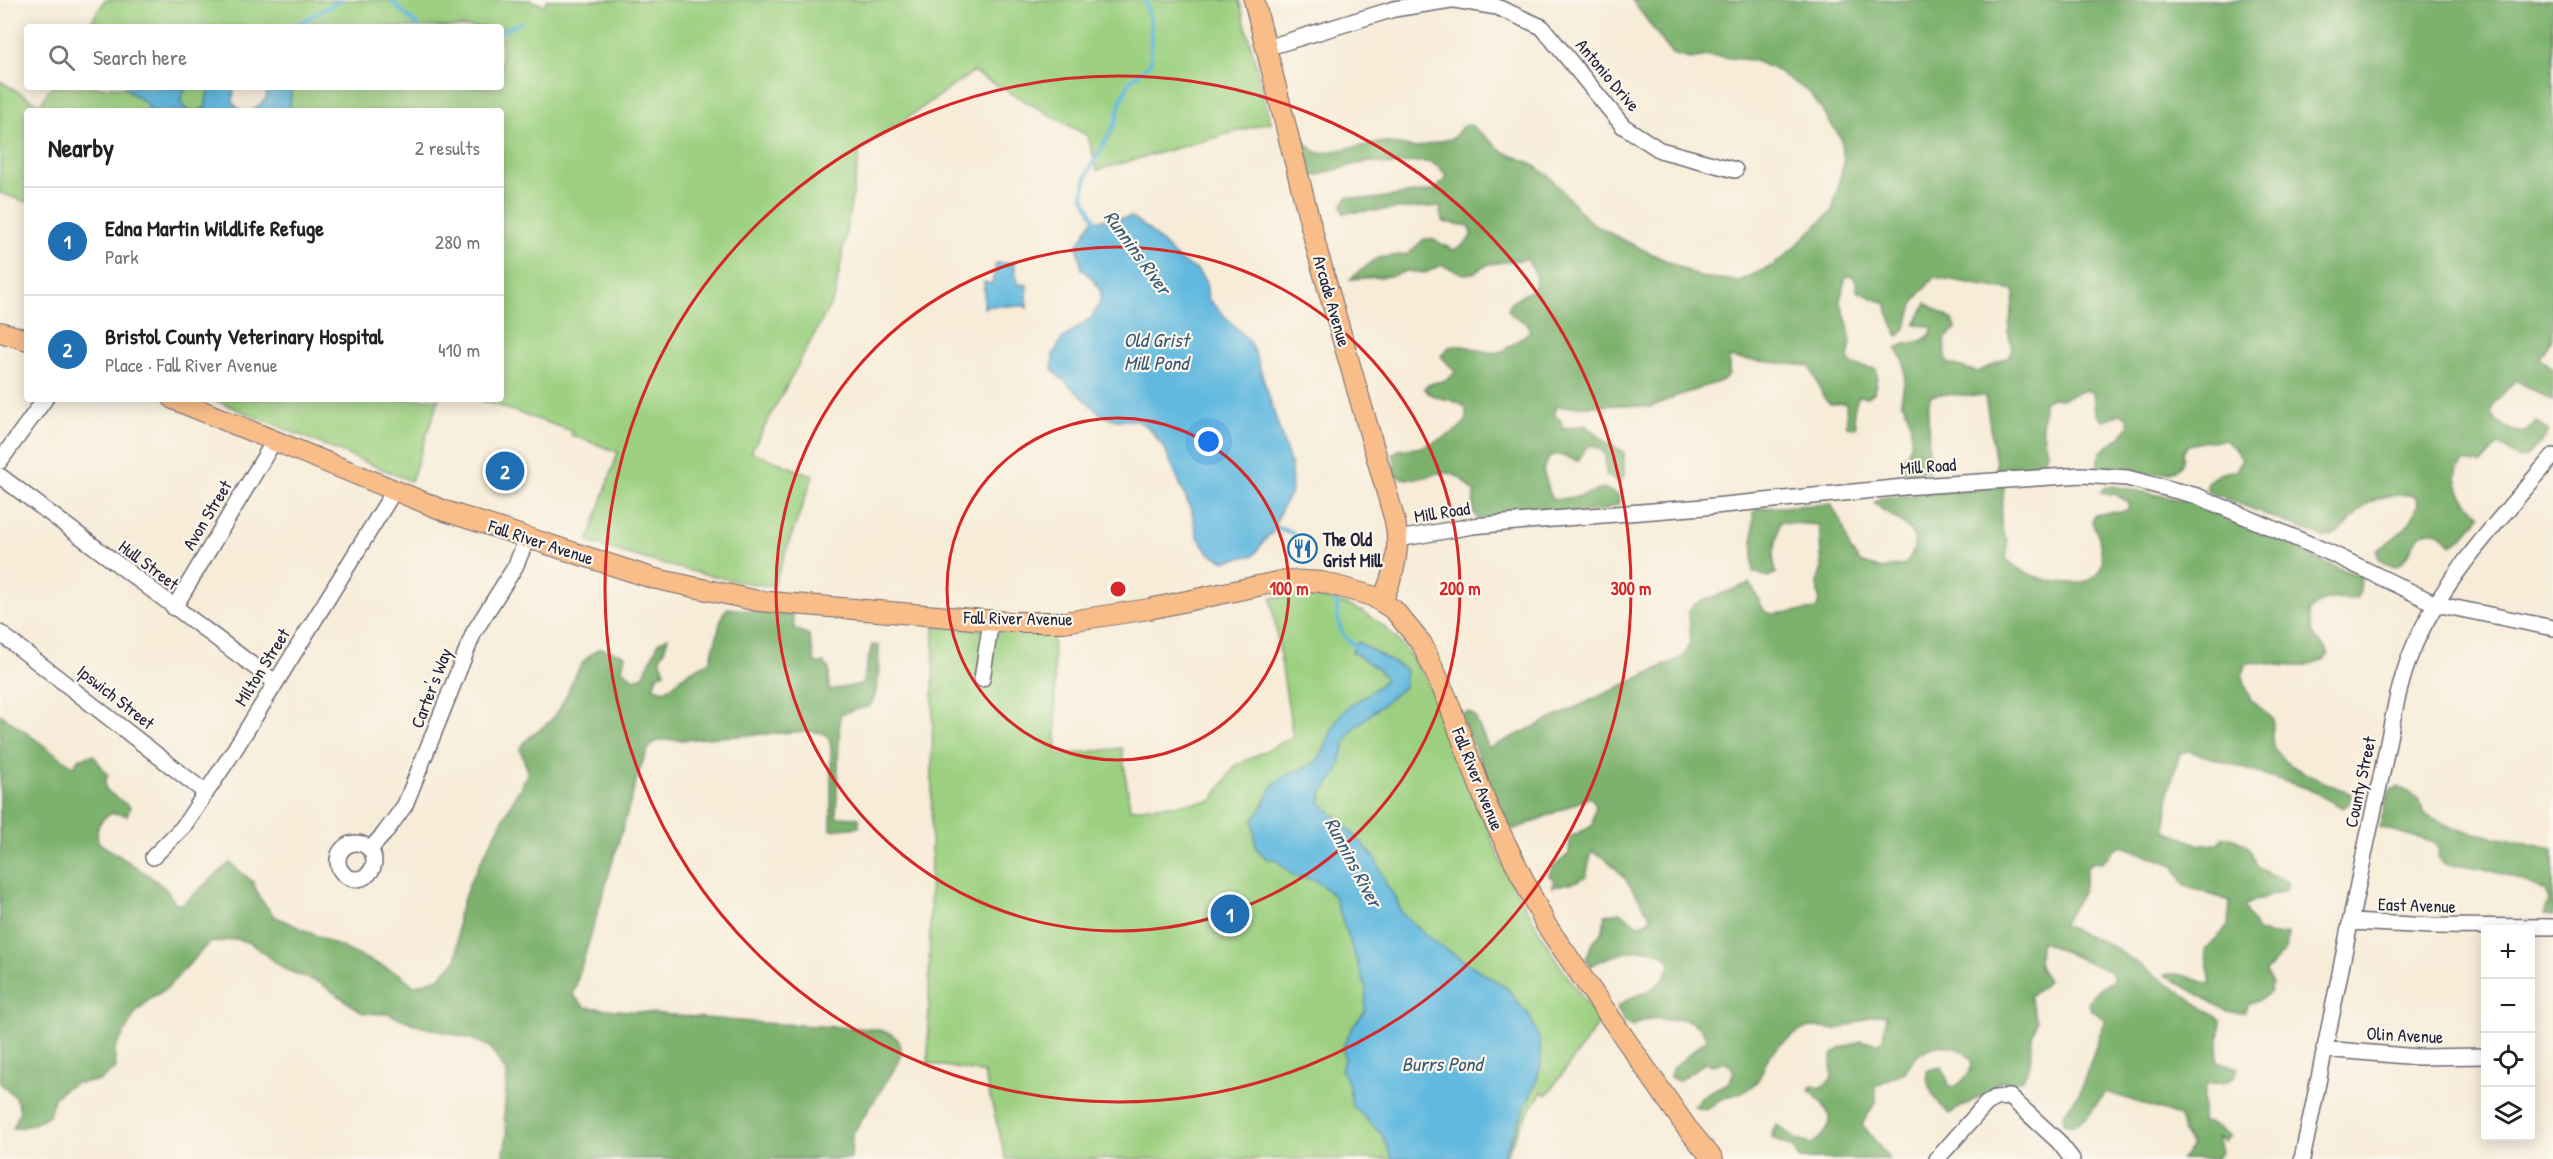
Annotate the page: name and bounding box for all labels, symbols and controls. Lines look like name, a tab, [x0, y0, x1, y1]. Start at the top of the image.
search box	[24, 24, 504, 90]
street label: Antonio Drive	[1570, 33, 1646, 117]
icon: search	[45, 41, 78, 74]
text: Search here	[93, 42, 187, 72]
text: Nearby	[48, 130, 114, 165]
text: 2 results	[415, 134, 480, 161]
water label: Runnins River	[1098, 204, 1179, 302]
text: Edna Martin Wildlife Refuge	[105, 213, 324, 243]
text: 1	[64, 228, 71, 255]
text: 280 m	[435, 228, 480, 255]
text: Park	[105, 243, 138, 270]
street label: Arcade Avenue	[1307, 253, 1357, 349]
text: Bristol County Veterinary Hospital	[105, 321, 383, 351]
water label: Old Grist Mill Pond	[1123, 326, 1192, 376]
text: 2	[63, 336, 72, 363]
text: 410 m	[438, 336, 480, 363]
text: Place · Fall River Avenue	[105, 351, 278, 378]
your location	[1194, 427, 1223, 456]
pin: 2	[486, 448, 524, 494]
street label: Mill Road	[1899, 452, 1957, 480]
street label: Avon Street	[176, 475, 238, 555]
street label: Mill Road	[1412, 495, 1472, 529]
street label: Fall River Avenue	[484, 513, 597, 571]
place label: The Old Grist Mill	[1322, 527, 1384, 573]
restaurant icon: The Old Grist Mill	[1286, 533, 1318, 565]
street label: Hull Street	[114, 534, 185, 596]
text: 100 m	[1269, 576, 1309, 601]
text: 200 m	[1440, 576, 1480, 601]
text: 300 m	[1611, 576, 1651, 601]
centre of rings	[1108, 579, 1128, 599]
street label: Fall River Avenue	[962, 605, 1073, 631]
street label: Milton Street	[228, 623, 296, 711]
street label: Carter's Way	[404, 644, 458, 732]
street label: Ipswich Street	[72, 659, 161, 736]
street label: Fall River Avenue	[1446, 723, 1510, 834]
street label: County Street	[2338, 733, 2382, 830]
water label: Runnins River	[1319, 812, 1390, 914]
street label: East Avenue	[2378, 891, 2456, 919]
pin: 1	[1210, 892, 1250, 936]
map controls	[2481, 925, 2535, 1141]
button: +	[2481, 925, 2535, 979]
button: −	[2481, 979, 2535, 1033]
street label: Olin Avenue	[2366, 1021, 2444, 1049]
button: locate	[2481, 1033, 2535, 1087]
water label: Burrs Pond	[1402, 1050, 1485, 1077]
button: layers	[2481, 1087, 2535, 1141]

